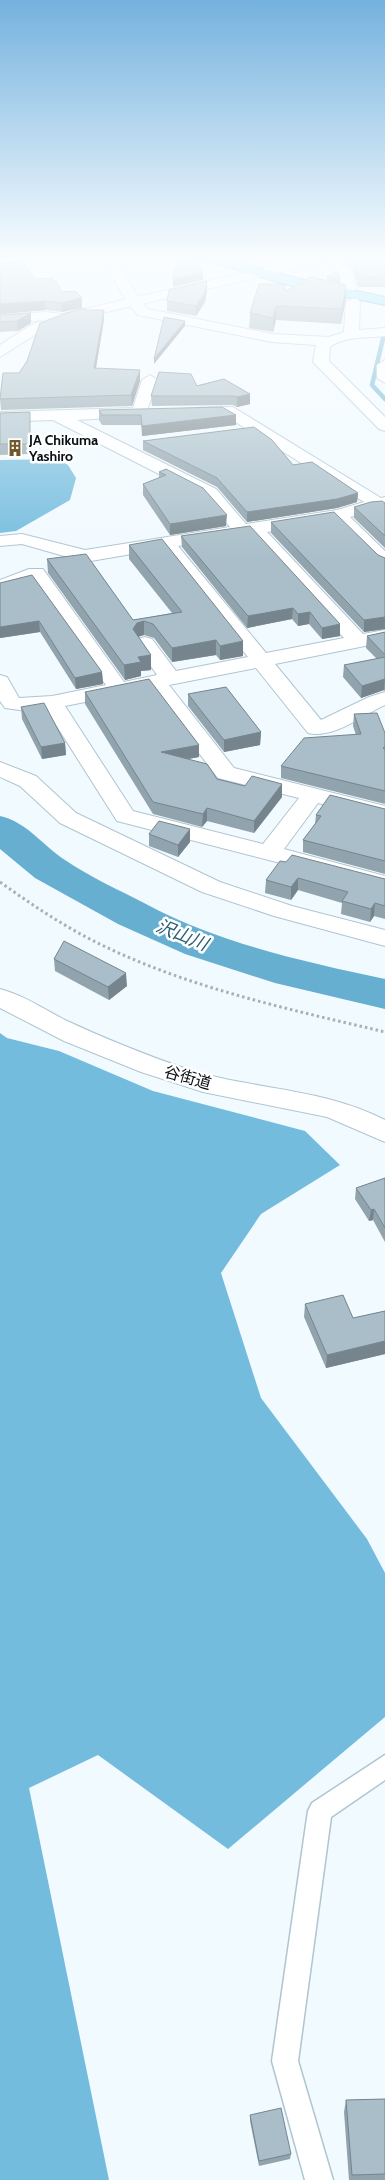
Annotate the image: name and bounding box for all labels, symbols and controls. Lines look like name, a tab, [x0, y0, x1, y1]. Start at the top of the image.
place label: JA Chikuma Yashiro	[28, 431, 98, 465]
building icon: JA Chikuma Yashiro	[5, 438, 25, 458]
water label: 沢山川	[153, 915, 213, 956]
street label: 谷街道	[162, 1062, 214, 1093]

